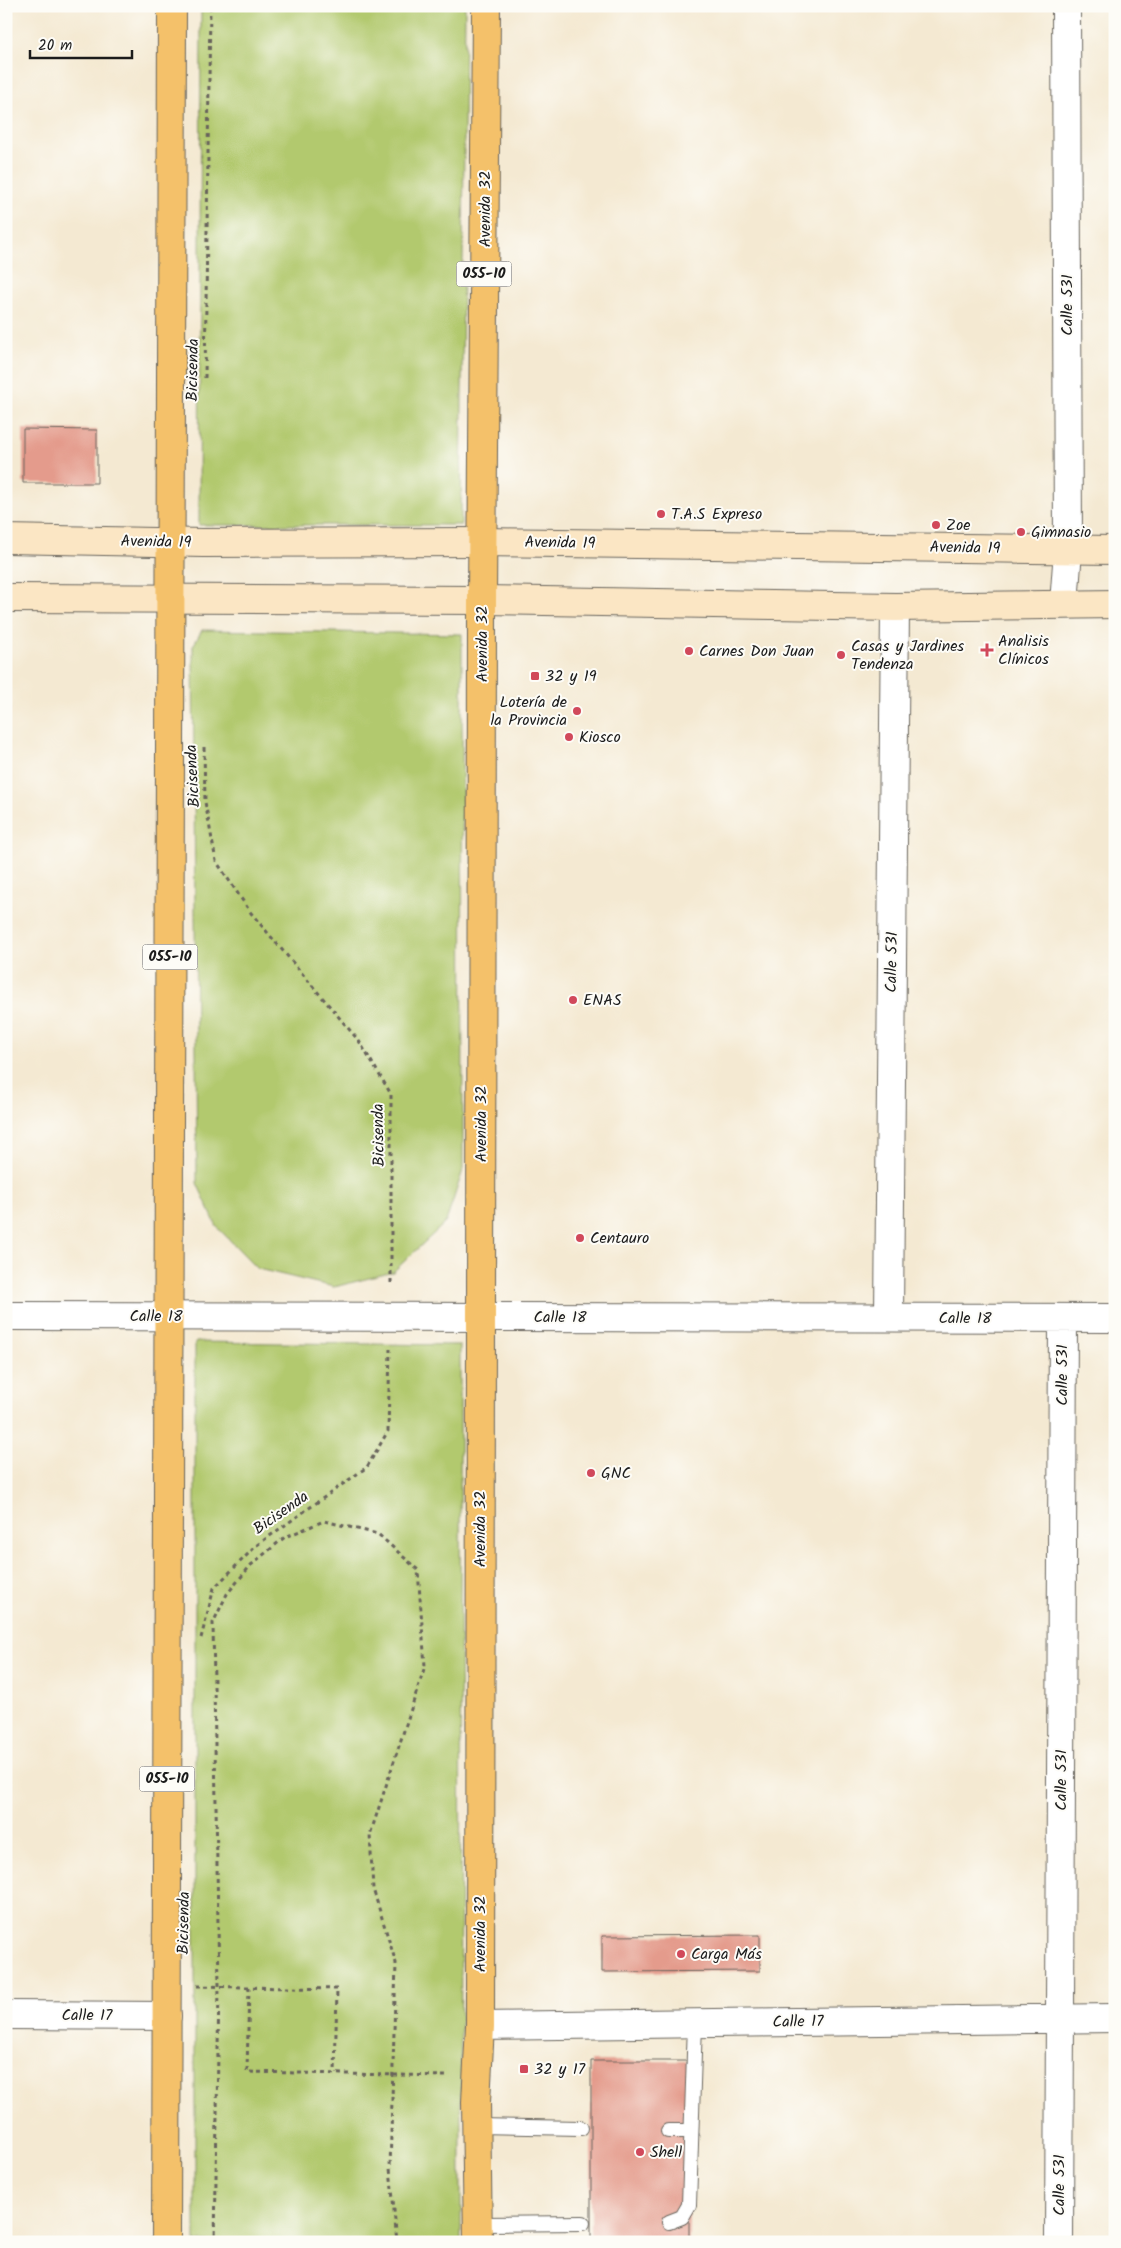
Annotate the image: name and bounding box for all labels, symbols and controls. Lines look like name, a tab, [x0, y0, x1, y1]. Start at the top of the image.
scale bar	[30, 28, 132, 60]
text: 20 m	[38, 34, 72, 58]
street label: Avenida 32	[473, 171, 498, 247]
road number: 055-10	[456, 262, 512, 286]
street label: Calle 531	[1055, 274, 1080, 336]
street label: Bicisenda	[180, 338, 206, 402]
place label: T.A.S Expreso	[671, 502, 762, 527]
marker: T.A.S Expreso	[655, 508, 667, 520]
place label: Zoe	[946, 513, 970, 538]
marker: Zoe	[930, 519, 942, 531]
place label: Gimnasio	[1031, 520, 1091, 545]
marker: Gimnasio	[1015, 526, 1027, 538]
street label: Avenida 19	[120, 529, 192, 555]
street label: Avenida 19	[524, 530, 596, 556]
street label: Avenida 19	[929, 535, 1001, 561]
street label: Avenida 32	[470, 606, 495, 682]
place label: Analisis Clínicos	[998, 629, 1049, 672]
place label: Casas y Jardines Tendenza	[851, 634, 964, 677]
place label: Carnes Don Juan	[699, 639, 814, 664]
marker: Analisis Clínicos	[980, 643, 994, 657]
marker: Carnes Don Juan	[683, 645, 695, 657]
marker: Casas y Jardines Tendenza	[835, 649, 847, 661]
place label: 32 y 19	[545, 664, 597, 689]
marker: 32 y 19	[529, 670, 541, 682]
place label: Lotería de la Provincia	[490, 690, 567, 733]
marker: Lotería de la Provincia	[571, 705, 583, 717]
place label: Kiosco	[579, 725, 621, 750]
marker: Kiosco	[563, 731, 575, 743]
street label: Bicisenda	[179, 744, 207, 808]
street label: Calle 531	[879, 931, 905, 993]
road number: 055-10	[142, 944, 198, 970]
place label: ENAS	[583, 988, 622, 1013]
marker: ENAS	[567, 994, 579, 1006]
street label: Avenida 32	[469, 1086, 494, 1162]
street label: Bicisenda	[366, 1103, 392, 1167]
place label: Centauro	[590, 1226, 649, 1251]
marker: Centauro	[574, 1232, 586, 1244]
street label: Calle 18	[129, 1304, 183, 1329]
street label: Calle 18	[533, 1305, 587, 1330]
street label: Calle 18	[938, 1306, 992, 1331]
street label: Calle 531	[1050, 1344, 1075, 1406]
place label: GNC	[601, 1461, 631, 1486]
marker: GNC	[585, 1467, 597, 1479]
street label: Bicisenda	[248, 1485, 314, 1541]
street label: Avenida 32	[468, 1491, 493, 1567]
street label: Calle 531	[1049, 1749, 1074, 1811]
road number: 055-10	[140, 1766, 194, 1792]
street label: Bicisenda	[171, 1891, 197, 1955]
street label: Avenida 32	[468, 1896, 493, 1972]
place label: Carga Más	[691, 1942, 762, 1967]
marker: Carga Más	[675, 1948, 687, 1960]
street label: Calle 17	[62, 2003, 113, 2028]
street label: Calle 17	[772, 2009, 824, 2035]
place label: 32 y 17	[534, 2057, 586, 2082]
marker: 32 y 17	[518, 2063, 530, 2075]
place label: Shell	[650, 2140, 682, 2165]
marker: Shell	[634, 2146, 646, 2158]
street label: Calle 531	[1047, 2154, 1072, 2216]

